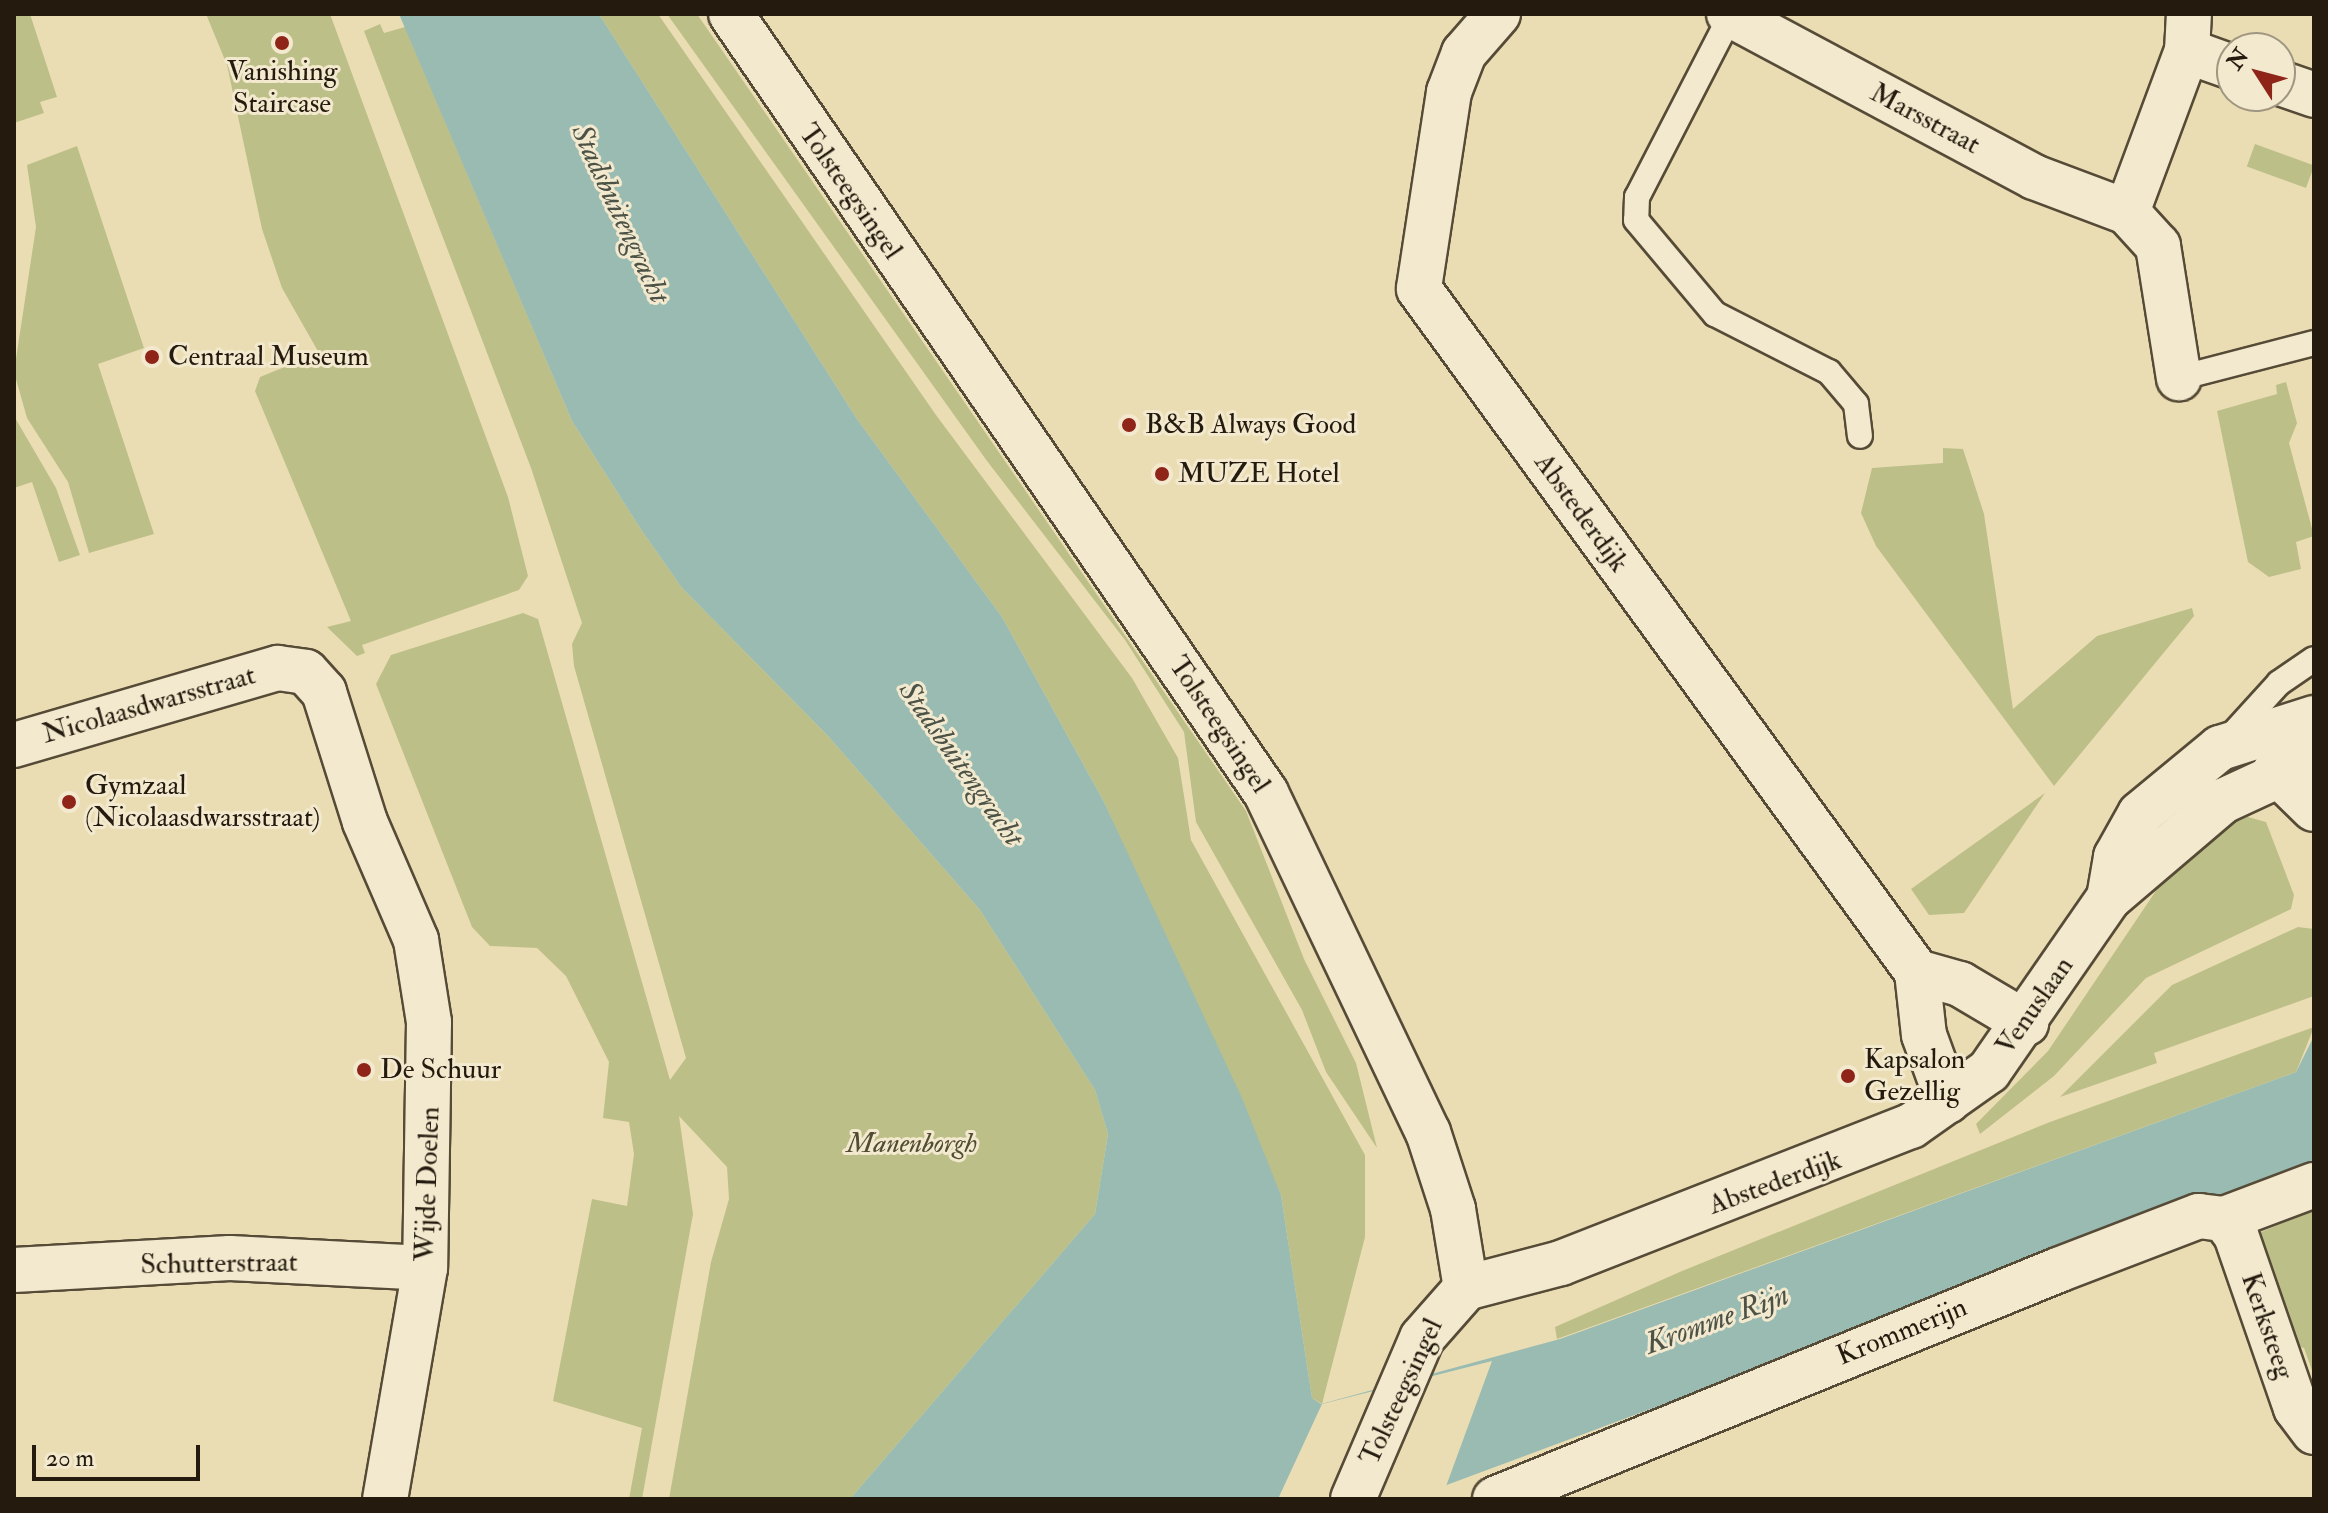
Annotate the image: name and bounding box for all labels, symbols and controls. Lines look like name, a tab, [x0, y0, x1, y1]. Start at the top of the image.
north arrow	[2216, 32, 2296, 112]
marker: Vanishing Staircase	[273, 34, 291, 52]
text: N	[2221, 43, 2255, 75]
place label: Vanishing Staircase	[227, 55, 337, 121]
street label: Marsstraat	[1864, 76, 1986, 162]
street label: Tolsteegsingel	[791, 118, 909, 266]
water label: Stadsbuitengracht	[563, 119, 677, 309]
place label: Centraal Museum	[168, 340, 369, 374]
marker: Centraal Museum	[143, 348, 161, 366]
place label: B&B Always Good	[1145, 408, 1356, 442]
marker: B&B Always Good	[1120, 416, 1138, 434]
street label: Abstederdijk	[1527, 447, 1635, 579]
place label: MUZE Hotel	[1178, 457, 1340, 491]
marker: MUZE Hotel	[1153, 465, 1171, 483]
street label: Tolsteegsingel	[1161, 650, 1277, 800]
street label: Nicolaasdwarsstraat	[39, 659, 259, 751]
water label: Stadsbuitengracht	[891, 674, 1031, 854]
place label: Gymzaal (Nicolaasdwarsstraat)	[85, 769, 320, 835]
marker: Gymzaal (Nicolaasdwarsstraat)	[60, 793, 78, 811]
street label: Venuslaan	[1989, 950, 2081, 1062]
place label: Kapsalon Gezellig	[1864, 1043, 1965, 1109]
place label: De Schuur	[380, 1053, 501, 1087]
marker: De Schuur	[355, 1061, 373, 1079]
marker: Kapsalon Gezellig	[1839, 1067, 1857, 1085]
street label: Wijde Doelen	[409, 1106, 447, 1262]
park label: Manenborgh	[847, 1127, 977, 1161]
street label: Abstederdijk	[1704, 1144, 1846, 1222]
street label: Schutterstraat	[140, 1246, 298, 1282]
street label: Kerksteeg	[2233, 1268, 2301, 1384]
water label: Kromme Rijn	[1640, 1277, 1794, 1363]
street label: Krommerijn	[1832, 1291, 1972, 1373]
street label: Tolsteegsingel	[1353, 1313, 1451, 1471]
scale bar	[36, 1429, 204, 1479]
text: 20 m	[46, 1443, 94, 1474]

